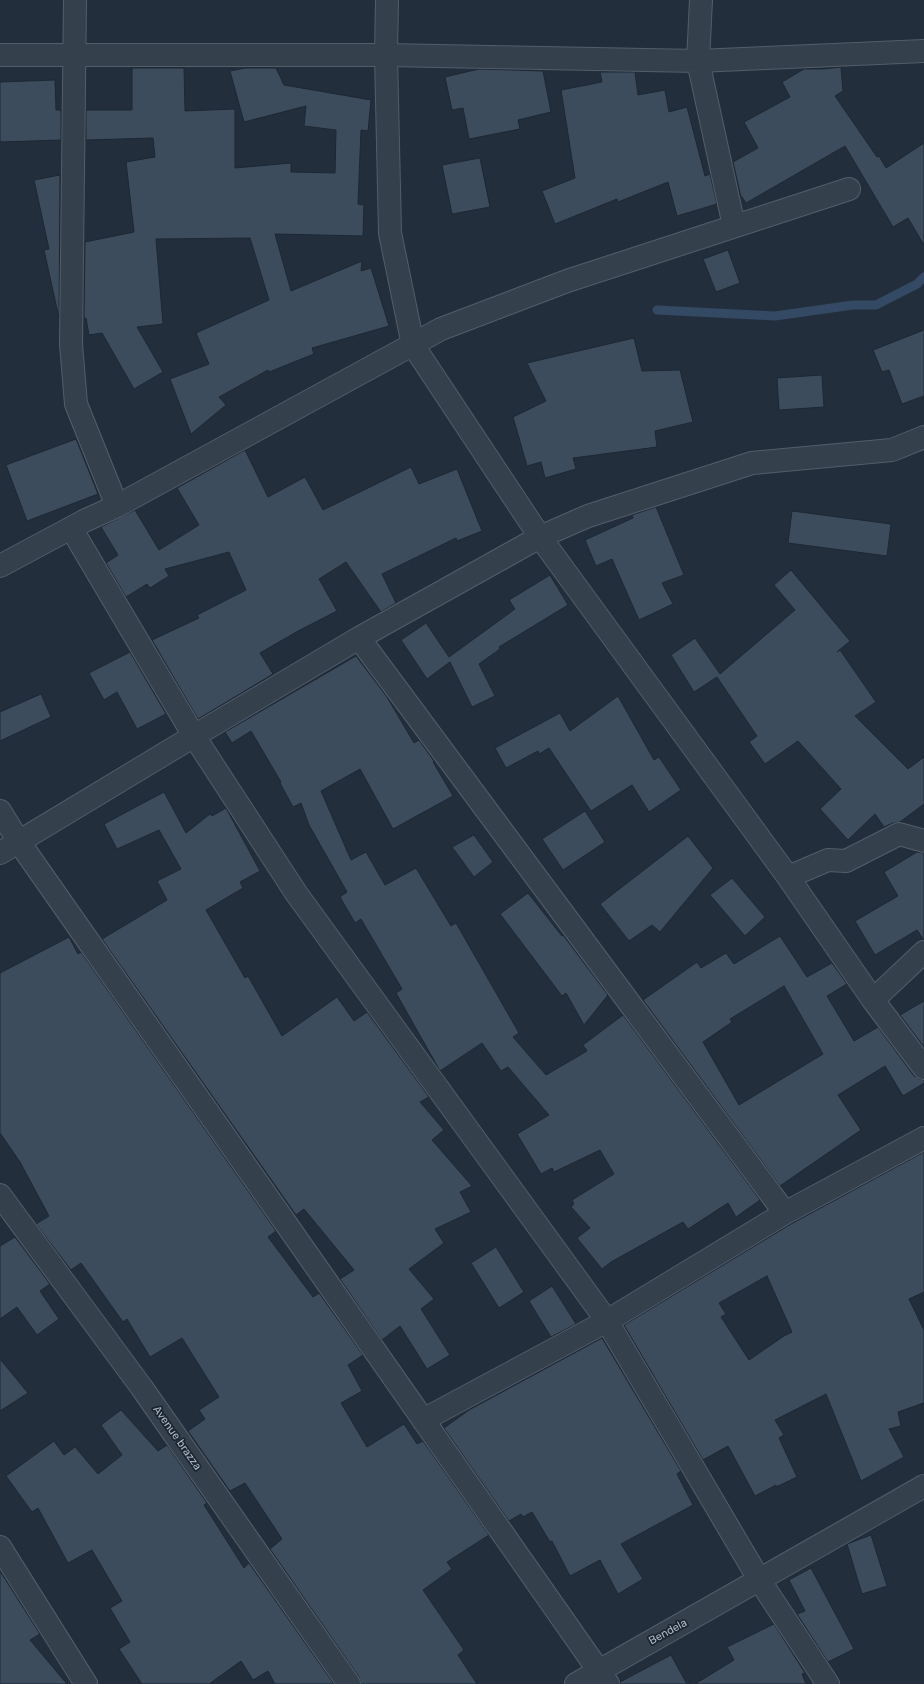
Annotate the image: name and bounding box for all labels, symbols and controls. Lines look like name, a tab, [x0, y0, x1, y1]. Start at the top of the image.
street label: Avenue brazza	[150, 1403, 204, 1473]
street label: Bendela	[647, 1616, 689, 1648]

